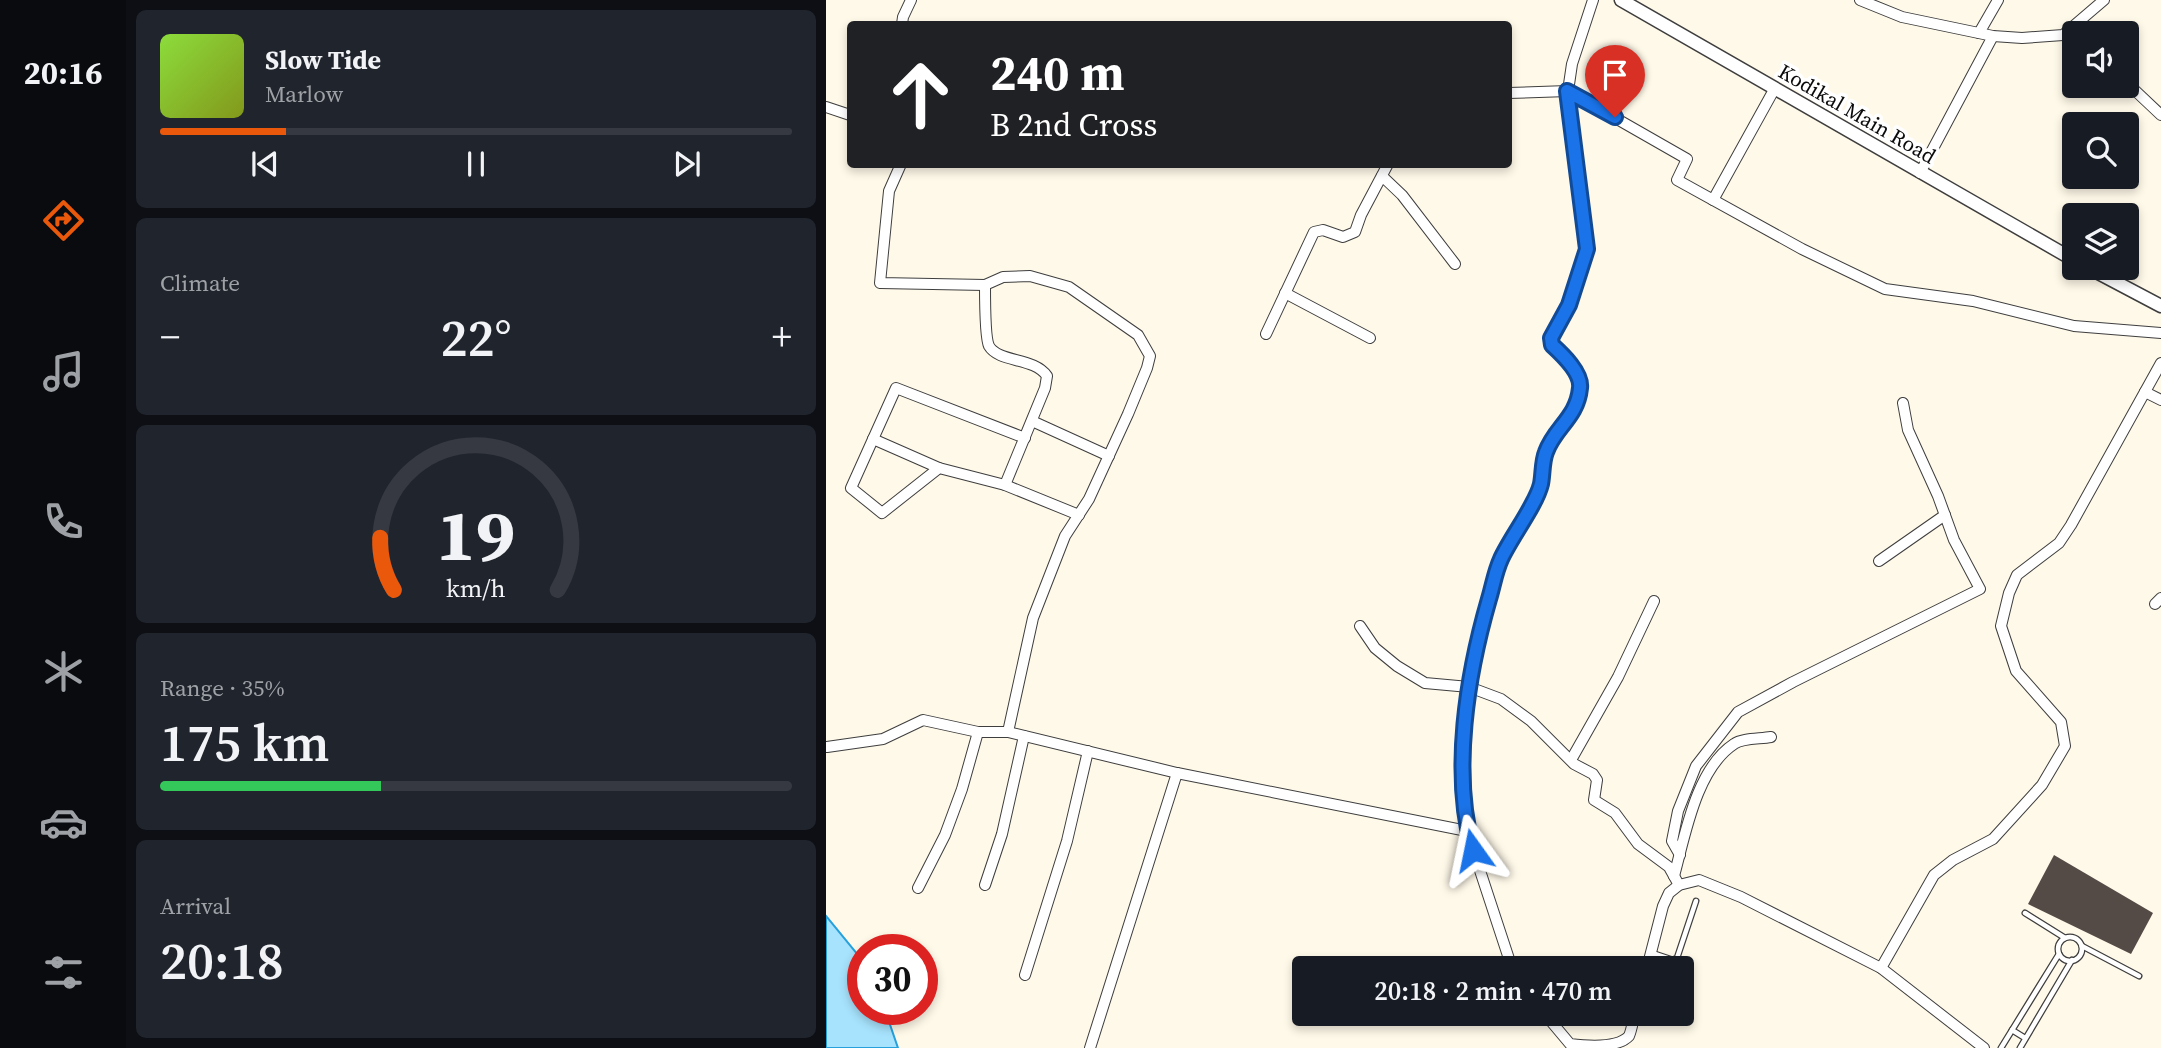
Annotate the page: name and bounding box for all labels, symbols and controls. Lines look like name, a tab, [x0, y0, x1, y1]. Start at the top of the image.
map controls	[2062, 21, 2139, 280]
button: sound	[2062, 21, 2139, 98]
text: 240 m	[990, 39, 1125, 106]
text: Slow Tide	[265, 42, 381, 78]
pin	[1585, 45, 1645, 117]
icon: ahead	[875, 49, 966, 140]
text: 20:16	[24, 51, 102, 95]
icon: arrive	[1596, 56, 1634, 94]
street label: Kodikal Main Road	[1773, 57, 1941, 170]
text: Marlow	[265, 78, 343, 110]
text: B 2nd Cross	[990, 103, 1157, 147]
button: search	[2062, 112, 2139, 189]
icon: previous	[246, 145, 284, 183]
icon: pause	[457, 145, 495, 183]
icon: next	[668, 145, 706, 183]
icon: directions	[39, 196, 88, 245]
button: layers	[2062, 203, 2139, 280]
text: Climate	[160, 267, 240, 299]
text: 22°	[440, 302, 512, 373]
text: −	[160, 311, 180, 363]
text: +	[772, 311, 792, 363]
icon: music	[39, 347, 88, 396]
text: 19	[437, 485, 515, 584]
icon: phone	[39, 497, 88, 546]
text: km/h	[446, 571, 506, 605]
icon: climate	[39, 647, 88, 696]
text: Range · 35%	[160, 672, 285, 704]
text: 175 km	[160, 707, 329, 778]
icon: car	[39, 798, 88, 847]
position arrow	[1436, 813, 1510, 887]
text: Arrival	[160, 890, 231, 922]
text: 20:18	[160, 925, 284, 996]
speed limit sign: 30	[847, 934, 938, 1025]
icon: filters	[39, 948, 88, 997]
text: 20:18 · 2 min · 470 m	[1374, 973, 1612, 1009]

